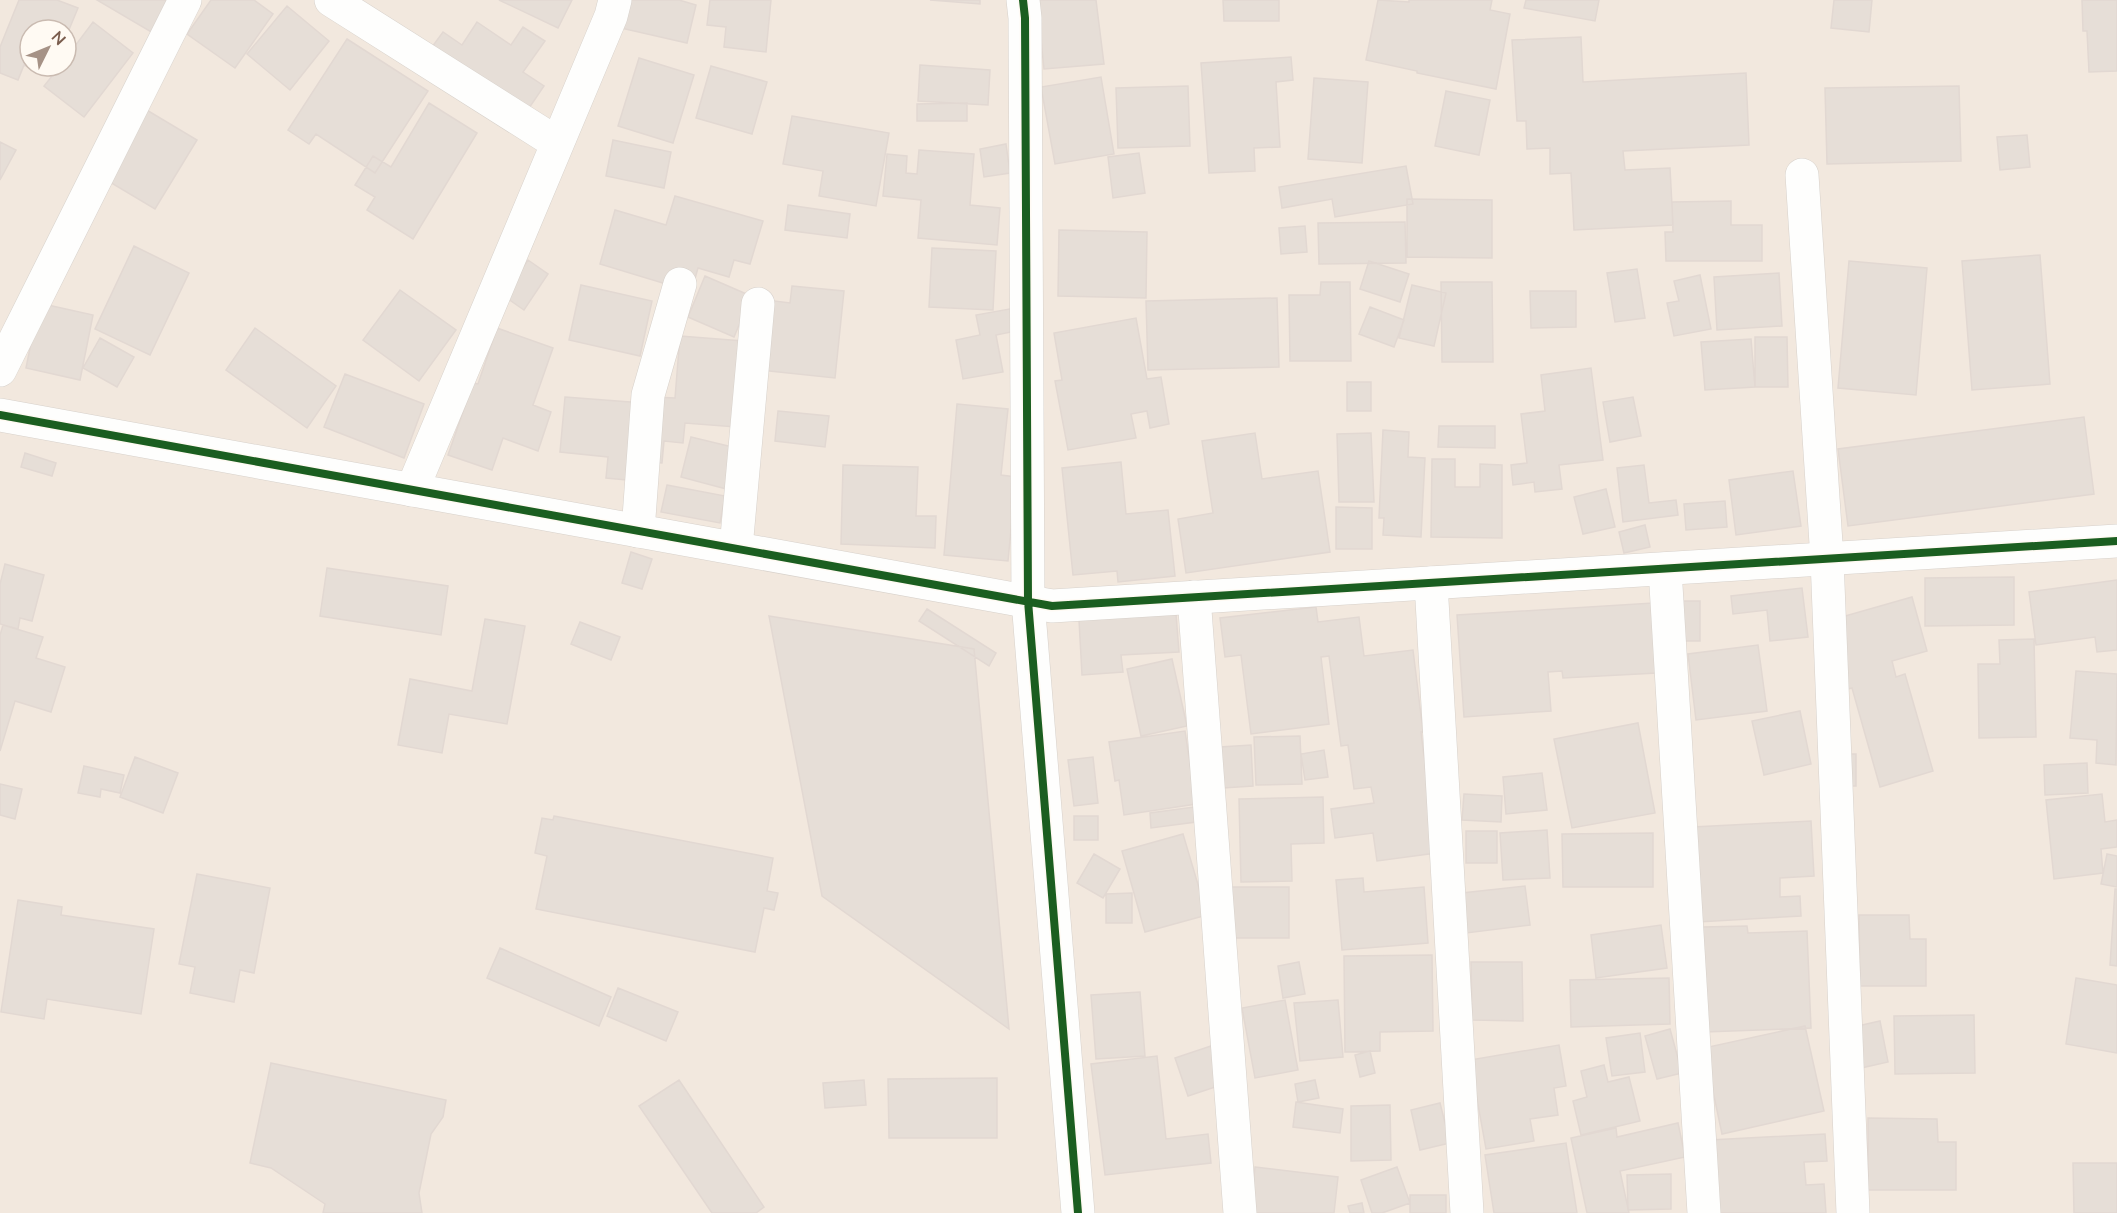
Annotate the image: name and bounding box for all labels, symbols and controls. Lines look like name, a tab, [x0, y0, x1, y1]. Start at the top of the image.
north arrow	[18, 18, 78, 78]
text: N	[48, 27, 70, 49]

